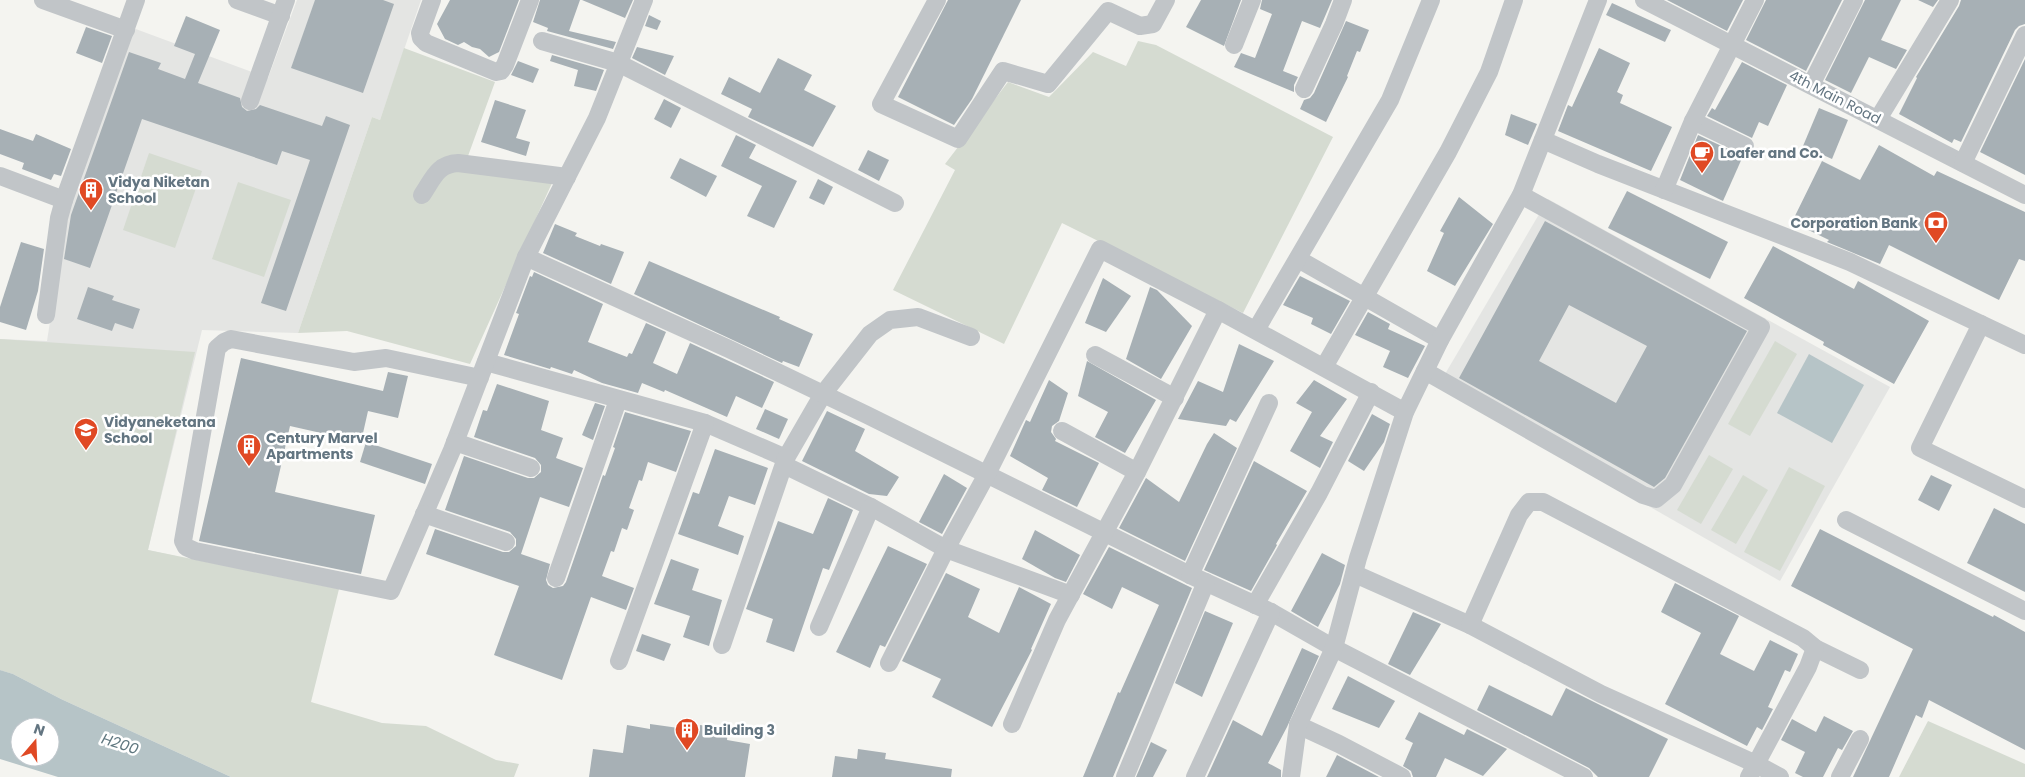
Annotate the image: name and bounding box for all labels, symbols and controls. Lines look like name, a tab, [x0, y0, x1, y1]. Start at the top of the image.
street label: 4th Main Road	[1786, 65, 1884, 129]
cafe icon: Loafer and Co.	[1689, 140, 1715, 174]
place label: Loafer and Co.	[1720, 143, 1823, 163]
place label: Vidya Niketan School	[108, 172, 210, 208]
building icon: Vidya Niketan School	[78, 177, 104, 211]
bank icon: Corporation Bank	[1923, 210, 1949, 244]
place label: Corporation Bank	[1791, 213, 1918, 233]
place label: Vidyaneketana School	[104, 412, 216, 448]
school or university icon: Vidyaneketana School	[73, 417, 99, 451]
place label: Century Marvel Apartments	[266, 428, 378, 464]
building icon: Century Marvel Apartments	[236, 433, 262, 467]
north arrow	[10, 717, 60, 767]
building icon: Building 3	[674, 717, 700, 751]
text: N	[31, 719, 47, 741]
place label: Building 3	[704, 720, 775, 740]
water label: H200	[99, 728, 141, 759]

